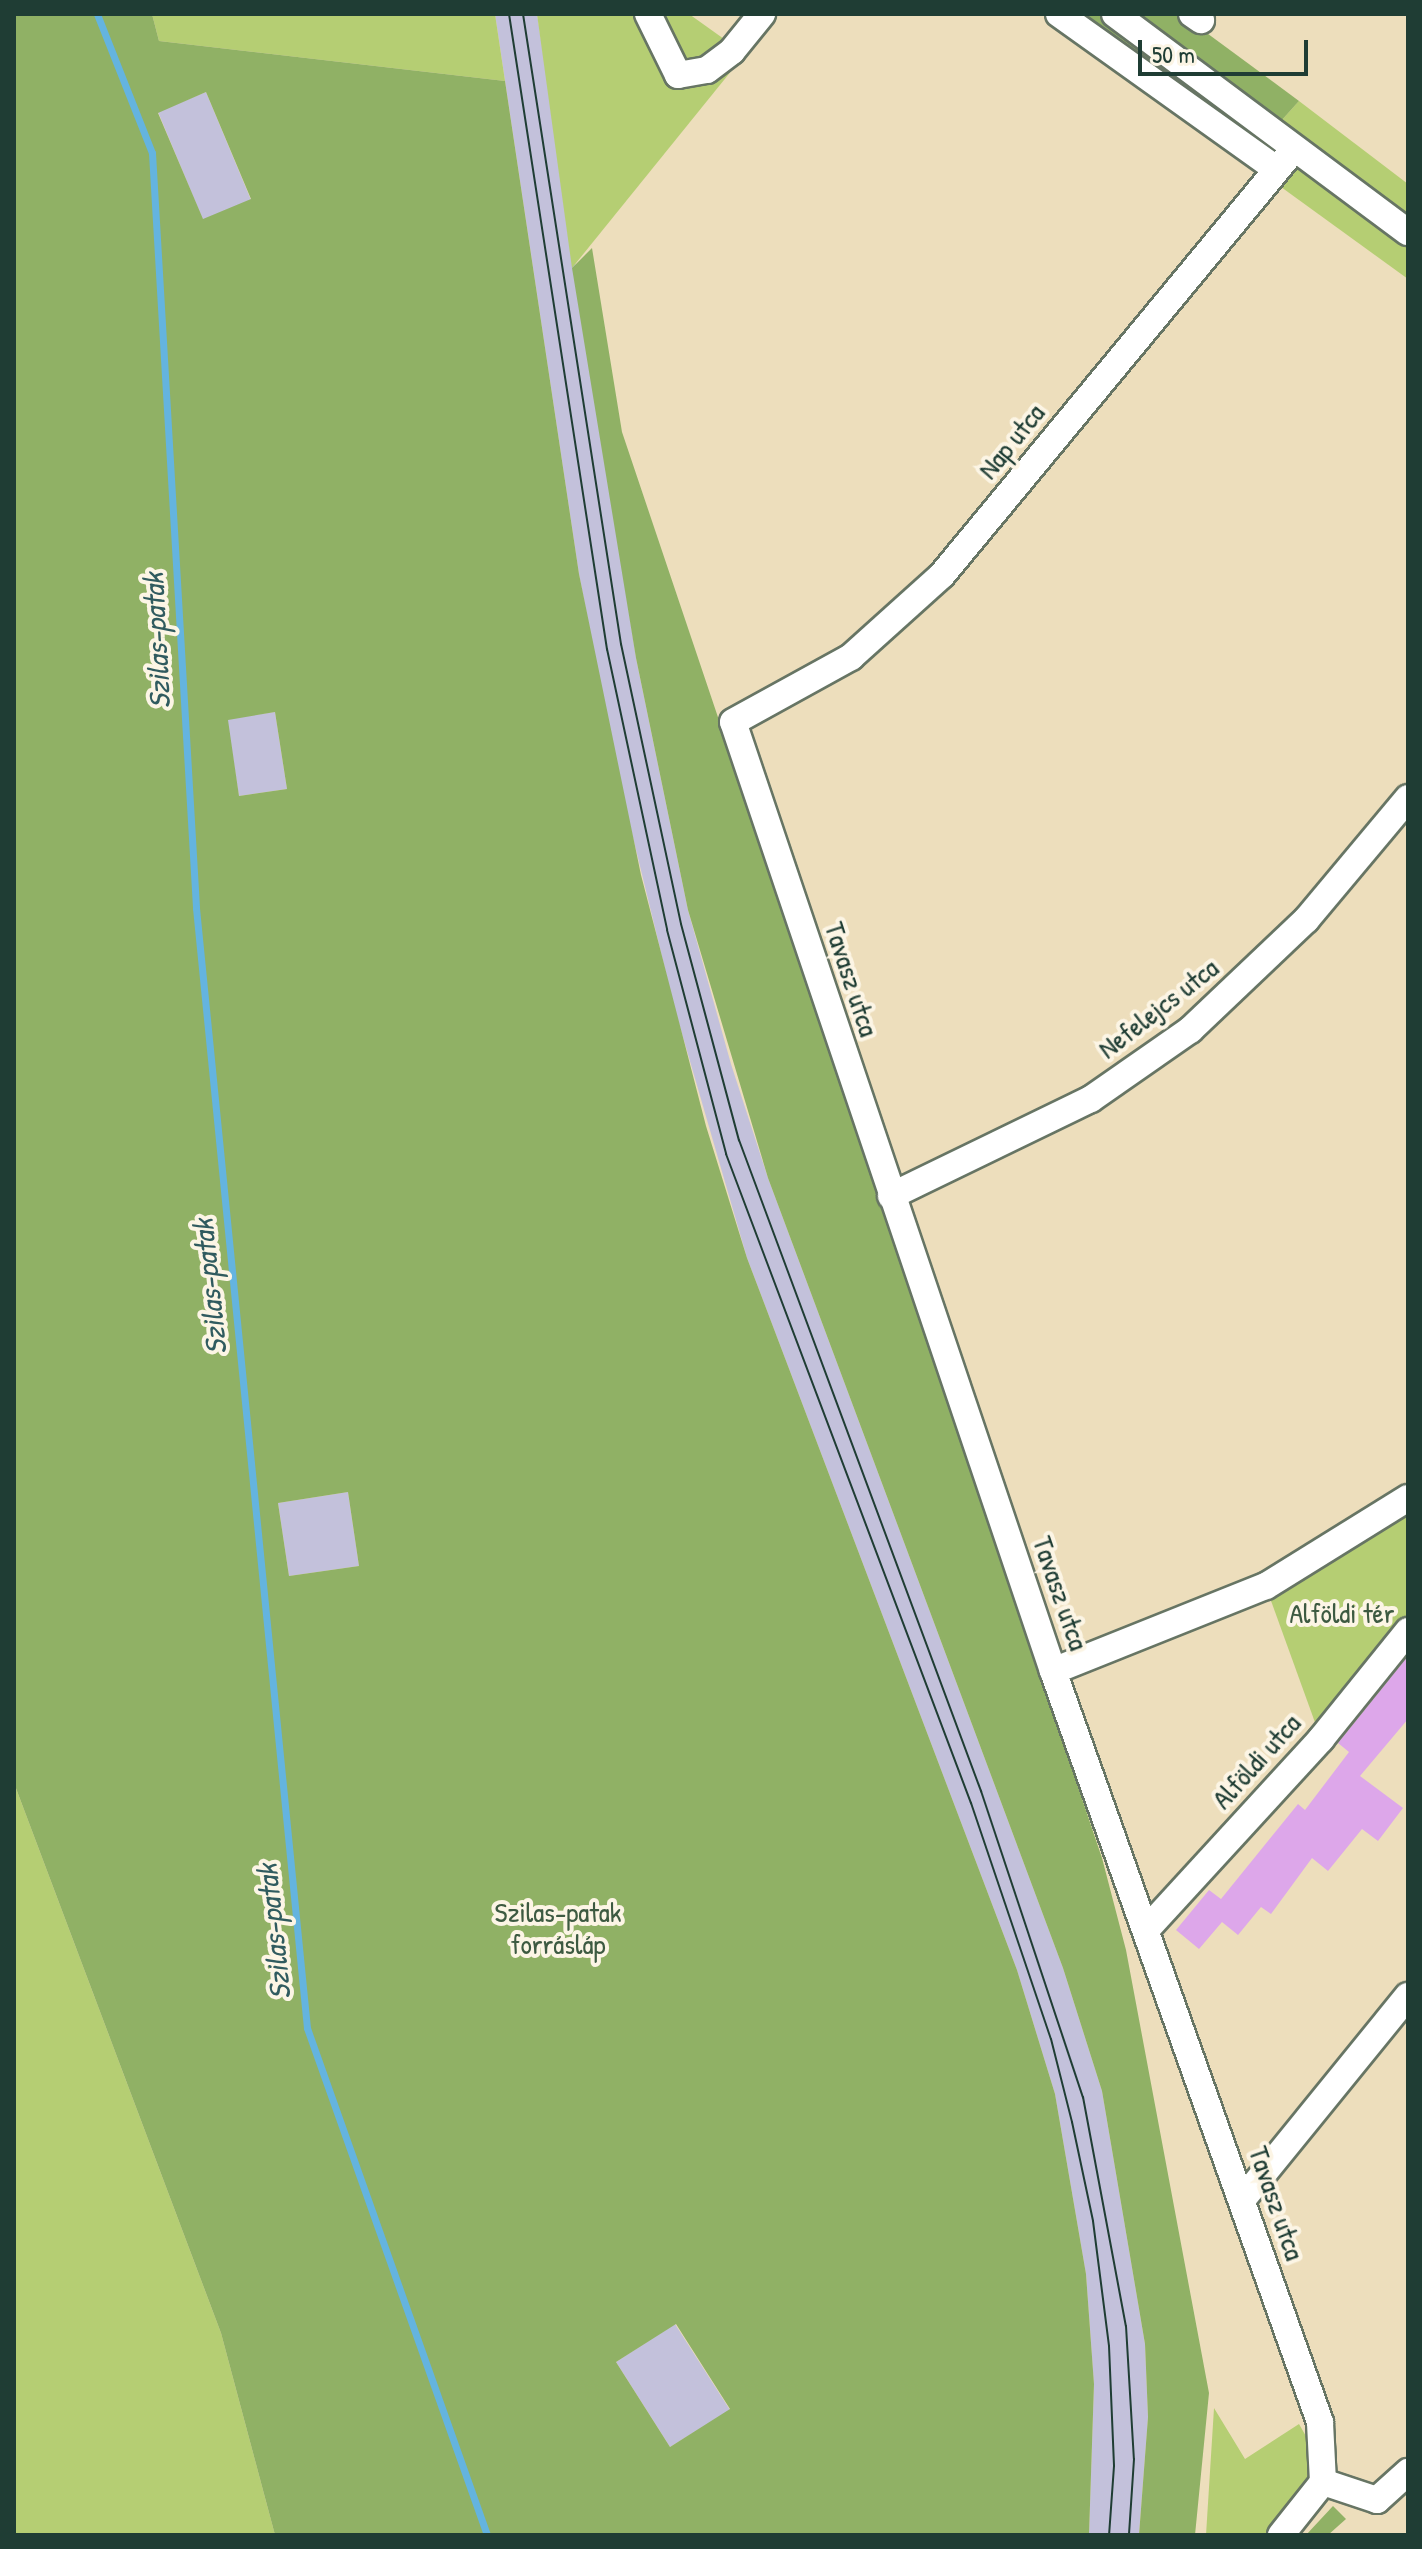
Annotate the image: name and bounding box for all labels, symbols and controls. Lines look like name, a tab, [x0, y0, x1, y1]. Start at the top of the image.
scale bar	[1142, 24, 1312, 74]
text: 50 m	[1152, 38, 1195, 70]
street label: Nap utca	[971, 397, 1051, 485]
water label: Szilas-patak	[134, 572, 178, 710]
street label: Tavasz utca	[818, 918, 886, 1040]
street label: Nefelejcs utca	[1091, 951, 1225, 1065]
water label: Szilas-patak	[184, 1218, 234, 1356]
street label: Tavasz utca	[1026, 1532, 1096, 1654]
park label: Alföldi tér	[1289, 1596, 1395, 1630]
street label: Alföldi utca	[1205, 1707, 1307, 1815]
water label: Szilas-patak	[248, 1863, 298, 2001]
park label: Szilas-patak forrásláp	[495, 1895, 621, 1961]
street label: Tavasz utca	[1242, 2142, 1312, 2264]

